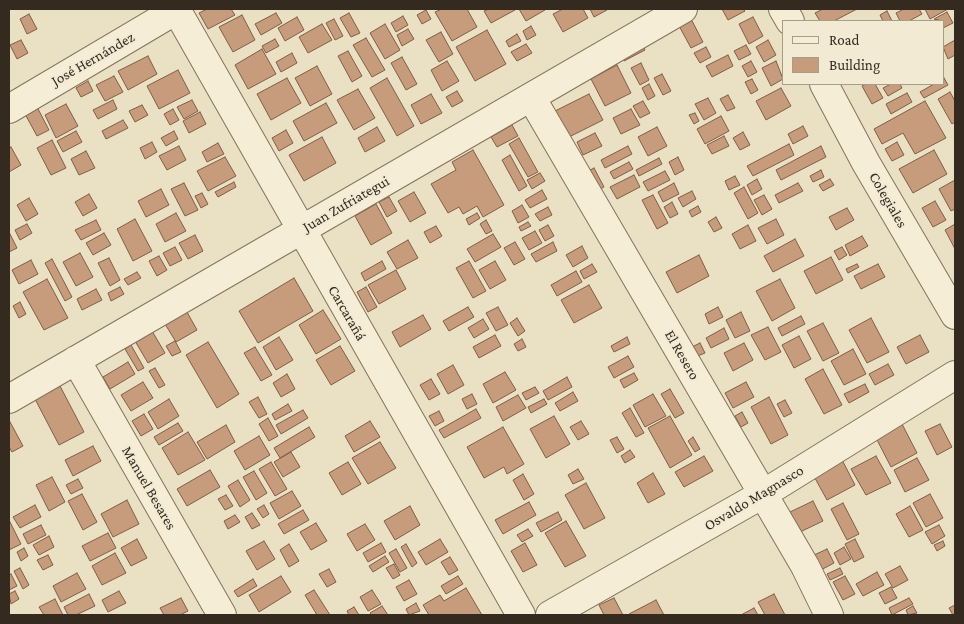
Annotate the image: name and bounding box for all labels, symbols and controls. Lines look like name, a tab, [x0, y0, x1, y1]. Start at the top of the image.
legend	[782, 20, 944, 85]
street label: José Hernández	[48, 28, 138, 90]
text: Road	[829, 32, 859, 48]
text: Building	[829, 57, 880, 73]
street label: Colegiales	[865, 169, 911, 231]
street label: Juan Zufriategui	[299, 172, 393, 236]
street label: Carcarañá	[324, 282, 370, 344]
street label: El Resero	[661, 327, 703, 383]
street label: Manuel Besares	[118, 443, 180, 533]
street label: Osvaldo Magnasco	[701, 461, 807, 535]

